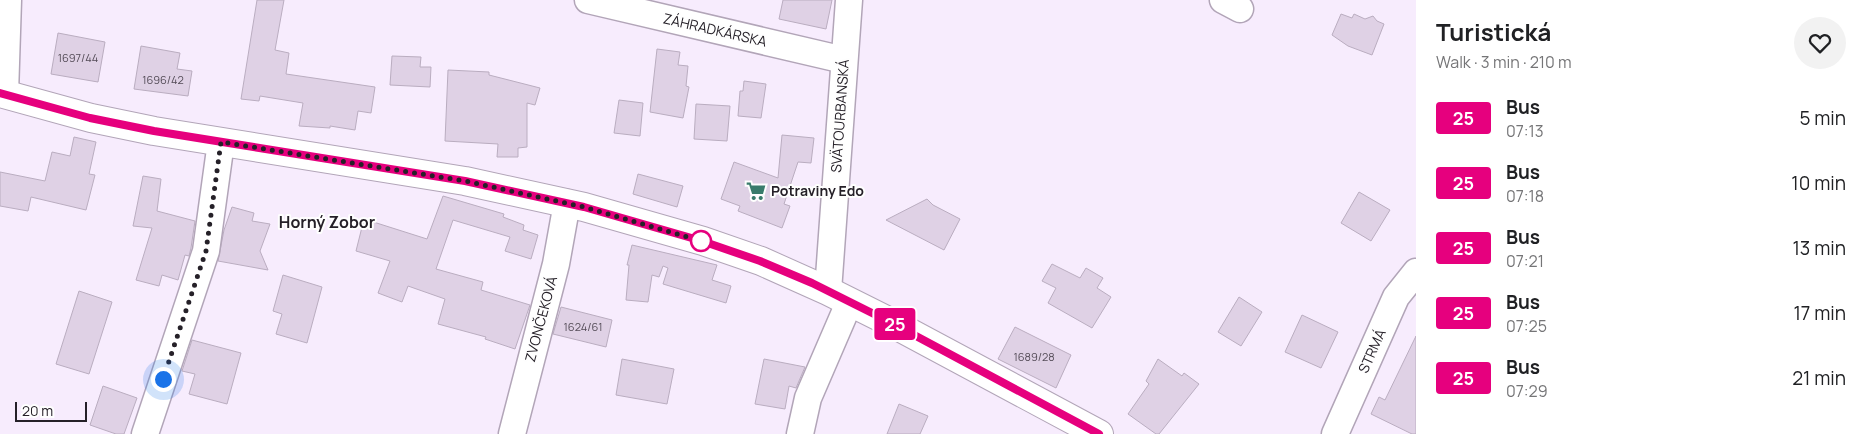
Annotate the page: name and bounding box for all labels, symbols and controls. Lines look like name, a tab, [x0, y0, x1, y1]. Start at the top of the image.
street label: ZÁHRADKÁRSKA	[661, 8, 769, 51]
text: Turistická	[1436, 15, 1551, 48]
button: heart	[1794, 17, 1846, 69]
house number: 1697/44	[58, 50, 98, 65]
text: Walk · 3 min · 210 m	[1436, 51, 1572, 73]
street label: SVÄTOURBANSKÁ	[826, 58, 853, 173]
house number: 1696/42	[142, 72, 184, 87]
text: Bus	[1506, 94, 1540, 120]
text: 5 min	[1799, 105, 1846, 131]
text: 25	[1453, 106, 1474, 130]
text: 07:13	[1506, 120, 1544, 142]
text: Bus	[1506, 159, 1540, 185]
text: 10 min	[1791, 170, 1846, 196]
text: 25	[1453, 171, 1474, 195]
supermarket icon: Potraviny Edo	[745, 180, 767, 202]
place label: Potraviny Edo	[771, 181, 864, 200]
text: 07:18	[1506, 185, 1544, 207]
district label: Horný Zobor	[279, 211, 375, 233]
text: Bus	[1506, 224, 1540, 250]
unlabelled marker	[690, 230, 712, 252]
text: 13 min	[1792, 235, 1846, 261]
text: 25	[1453, 236, 1474, 260]
text: 07:21	[1506, 250, 1544, 272]
street label: ZVONČEKOVÁ	[520, 274, 561, 364]
text: Bus	[1506, 289, 1540, 315]
text: 17 min	[1793, 300, 1846, 326]
text: 25	[1453, 301, 1474, 325]
line badge: 25	[872, 308, 918, 340]
text: 25	[884, 312, 906, 336]
text: 07:25	[1506, 315, 1547, 337]
house number: 1624/61	[564, 319, 602, 334]
street label: STRMÁ	[1353, 326, 1390, 376]
house number: 1689/28	[1013, 349, 1055, 364]
text: Bus	[1506, 354, 1540, 380]
text: 21 min	[1792, 365, 1846, 391]
text: 25	[1453, 366, 1474, 390]
your location	[151, 367, 176, 392]
text: 07:29	[1506, 380, 1548, 402]
scale bar	[15, 399, 88, 422]
text: 20 m	[22, 401, 53, 420]

